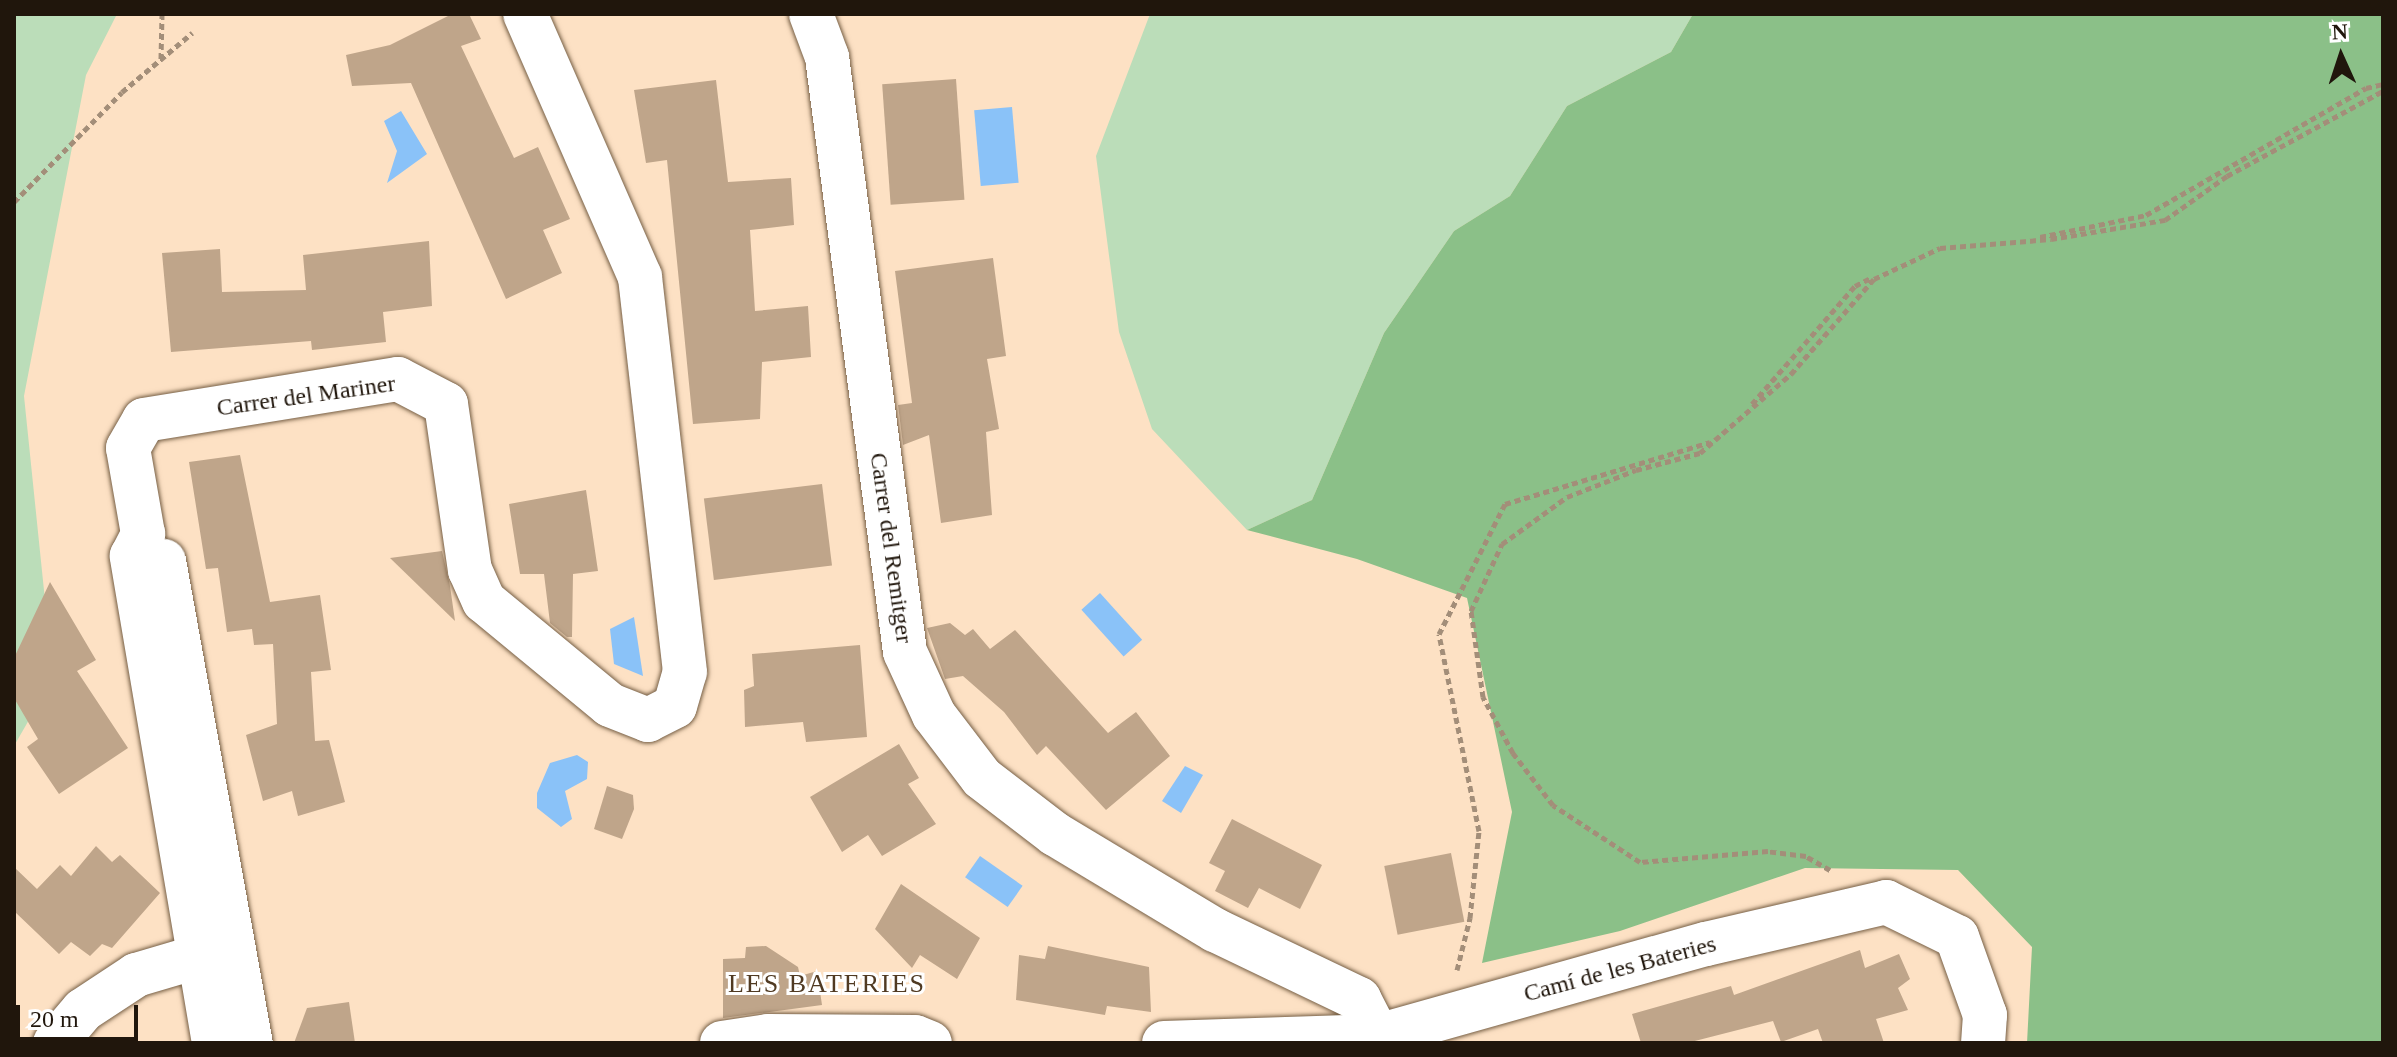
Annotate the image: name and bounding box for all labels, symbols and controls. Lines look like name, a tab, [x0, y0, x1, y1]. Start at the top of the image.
north arrow	[2301, 16, 2381, 96]
text: N	[2331, 19, 2348, 44]
street label: Carrer del Mariner	[215, 369, 397, 423]
street label: Carrer del Remitger	[863, 451, 919, 645]
street label: Camí de les Bateries	[1521, 929, 1719, 1009]
district label: LES BATERIES	[728, 968, 926, 1000]
scale bar	[20, 989, 142, 1039]
text: 20 m	[30, 1006, 79, 1032]

